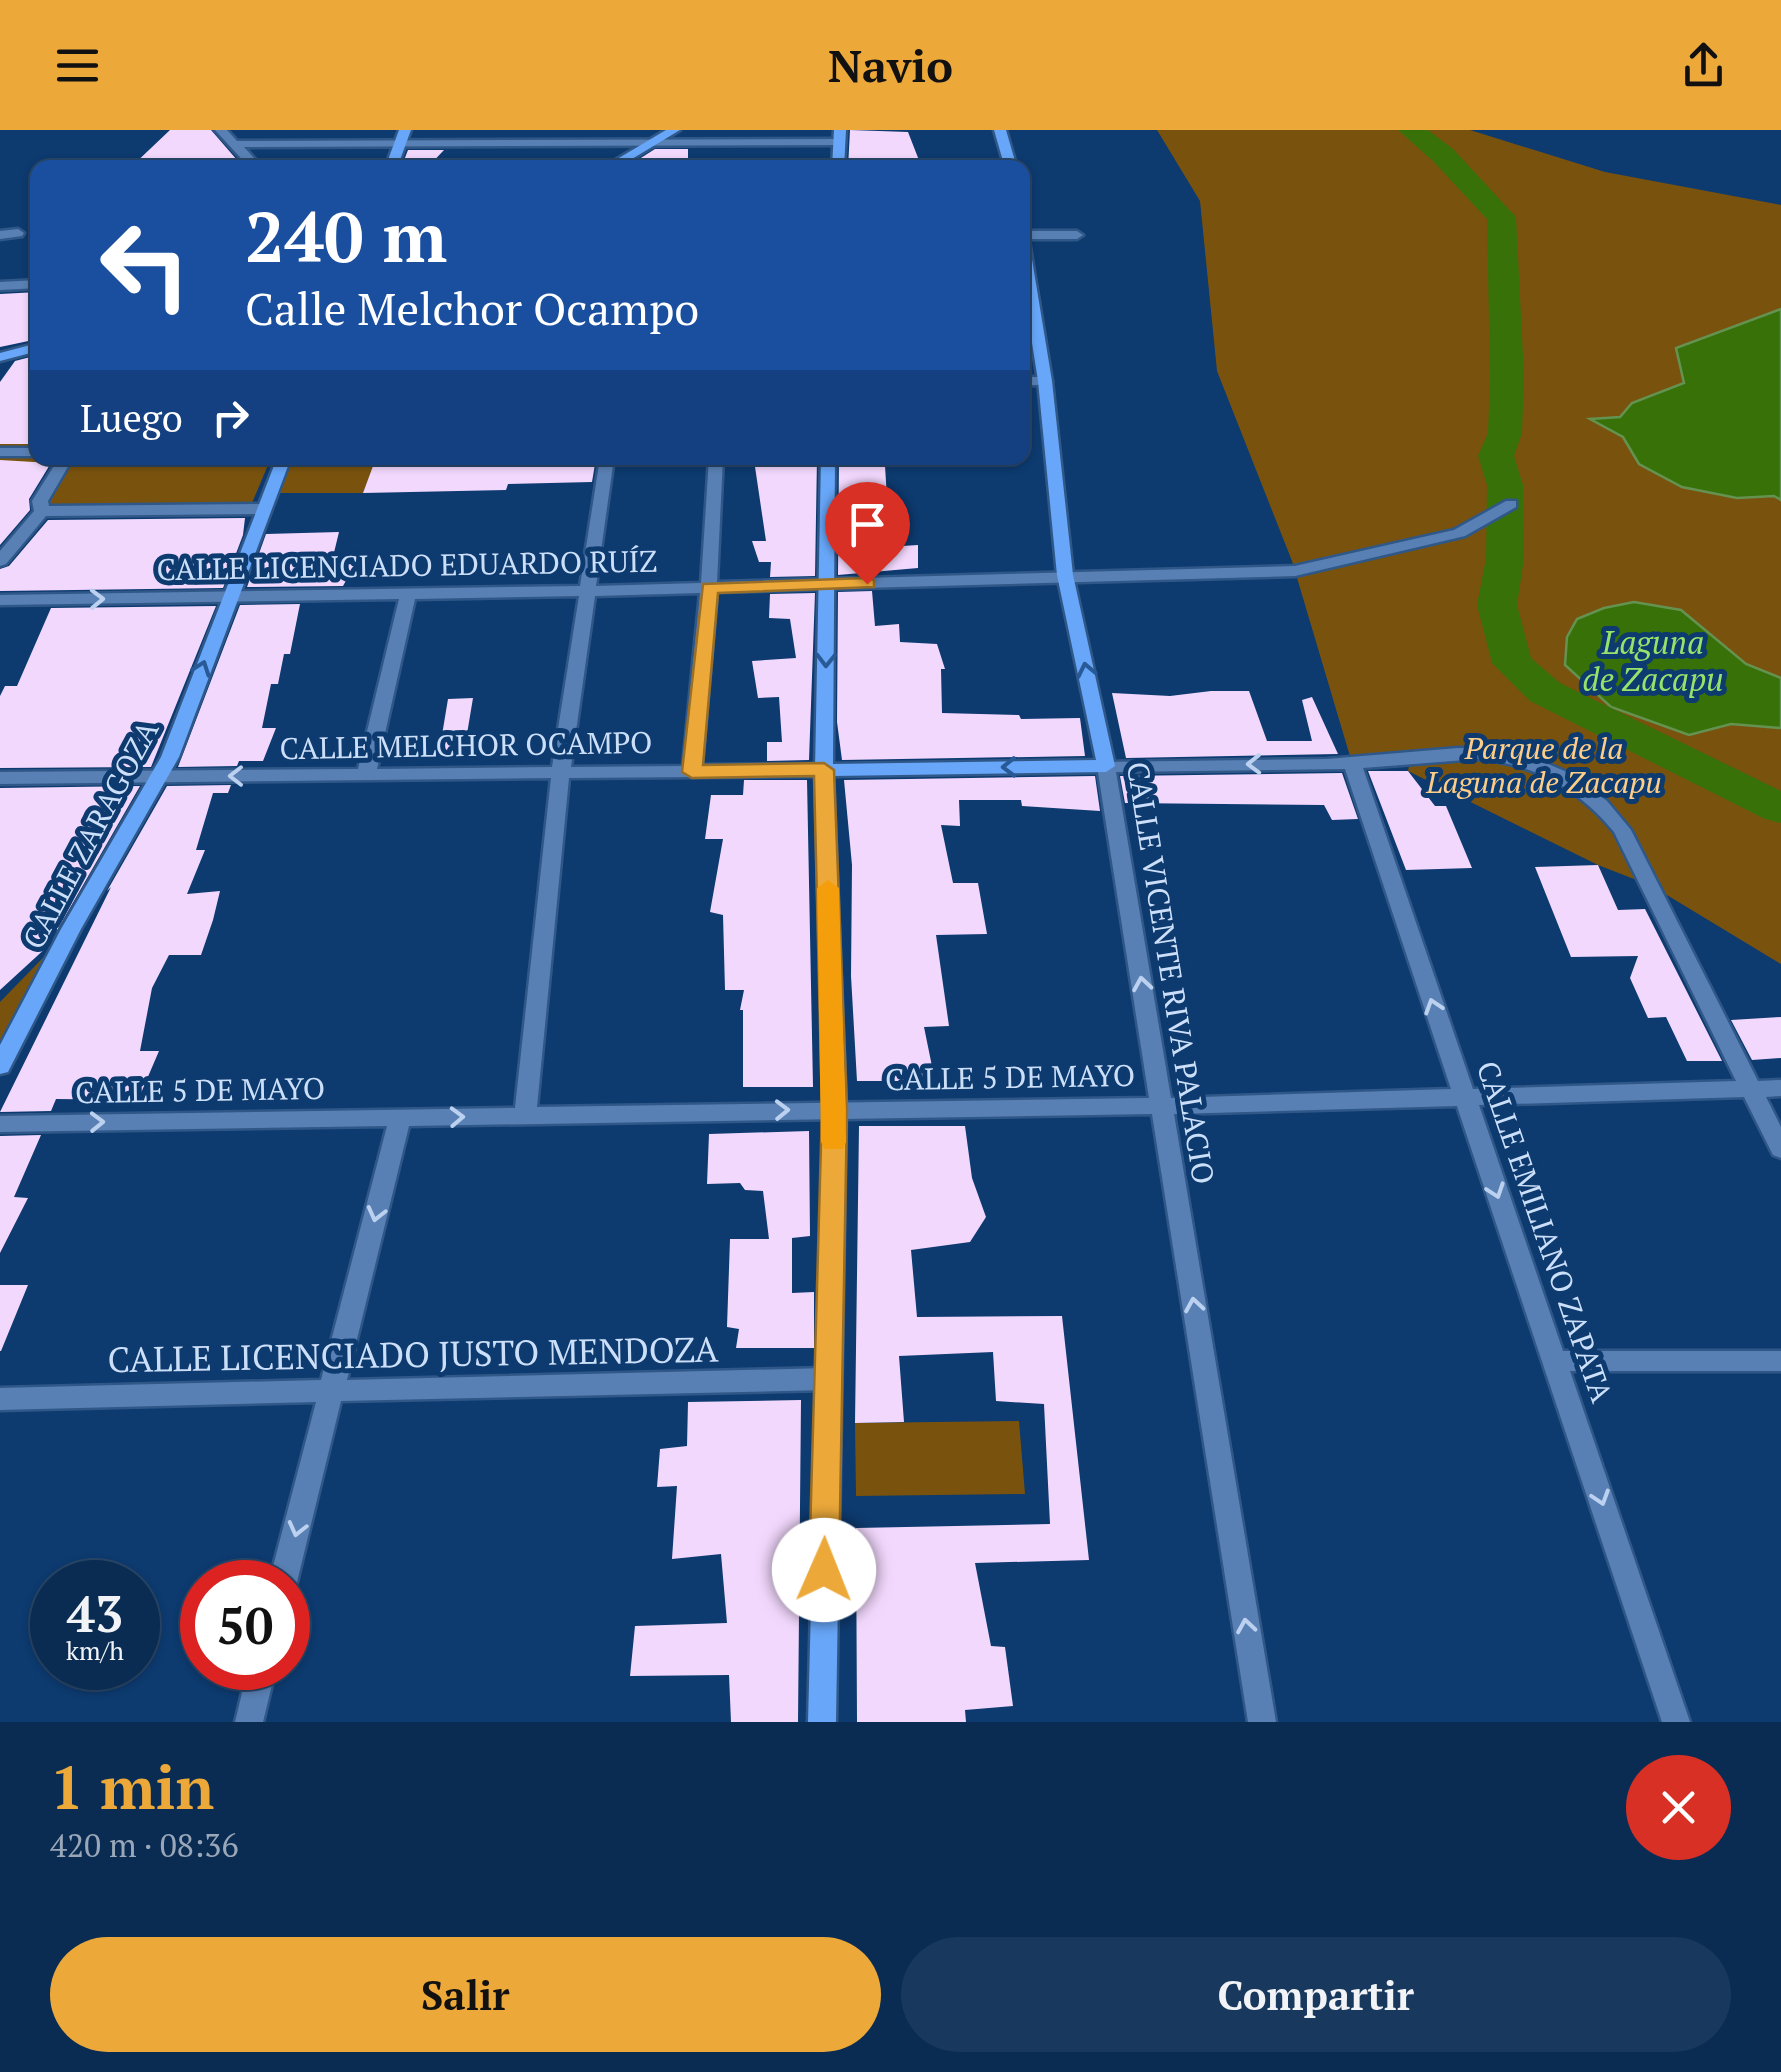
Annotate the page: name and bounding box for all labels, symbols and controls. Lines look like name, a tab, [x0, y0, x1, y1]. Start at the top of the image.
text: Navio	[828, 35, 953, 95]
icon: menu	[50, 38, 105, 93]
icon: share	[1676, 38, 1731, 93]
text: 240 m	[245, 189, 447, 282]
icon: left	[80, 200, 210, 330]
text: Calle Melchor Ocampo	[245, 278, 699, 338]
icon: right	[203, 390, 258, 445]
text: Luego	[80, 393, 183, 443]
pin	[825, 482, 910, 585]
icon: arrive	[840, 497, 895, 552]
street label: CALLE LICENCIADO EDUARDO RUÍZ	[156, 541, 658, 589]
one-way arrow	[90, 588, 106, 609]
water label: Laguna de Zacapu	[1582, 621, 1724, 700]
one-way arrow	[816, 652, 837, 668]
one-way arrow	[191, 660, 211, 677]
one-way arrow	[1076, 662, 1097, 679]
street label: CALLE ZARAGOZA	[13, 713, 167, 956]
street label: CALLE MELCHOR OCAMPO	[279, 722, 653, 768]
park label: Parque de la Laguna de Zacapu	[1425, 728, 1662, 802]
one-way arrow	[1246, 753, 1262, 775]
one-way arrow	[1001, 756, 1016, 778]
street label: CALLE VICENTE RIVA PALACIO	[1118, 759, 1224, 1187]
one-way arrow	[228, 765, 244, 787]
one-way arrow	[1132, 976, 1153, 992]
one-way arrow	[1424, 999, 1444, 1016]
street label: CALLE 5 DE MAYO	[885, 1055, 1135, 1099]
street label: CALLE EMILIANO ZAPATA	[1468, 1056, 1622, 1408]
street label: CALLE 5 DE MAYO	[75, 1068, 325, 1112]
one-way arrow	[775, 1100, 791, 1121]
one-way arrow	[450, 1107, 466, 1128]
one-way arrow	[90, 1112, 106, 1133]
one-way arrow	[1484, 1181, 1505, 1198]
one-way arrow	[367, 1205, 388, 1222]
one-way arrow	[1184, 1297, 1205, 1313]
street label: CALLE LICENCIADO JUSTO MENDOZA	[107, 1326, 719, 1382]
one-way arrow	[1590, 1489, 1610, 1506]
position arrow	[772, 1518, 876, 1622]
one-way arrow	[287, 1520, 308, 1537]
speed limit sign: 50	[180, 1560, 310, 1690]
text: 43	[67, 1580, 123, 1646]
one-way arrow	[1236, 1617, 1257, 1634]
text: km/h	[66, 1634, 124, 1667]
text: 1 min	[50, 1747, 214, 1826]
button: close	[1626, 1755, 1731, 1860]
text: 420 m · 08:36	[50, 1824, 238, 1866]
button: Salir	[50, 1937, 881, 2052]
button: Compartir	[901, 1937, 1731, 2052]

